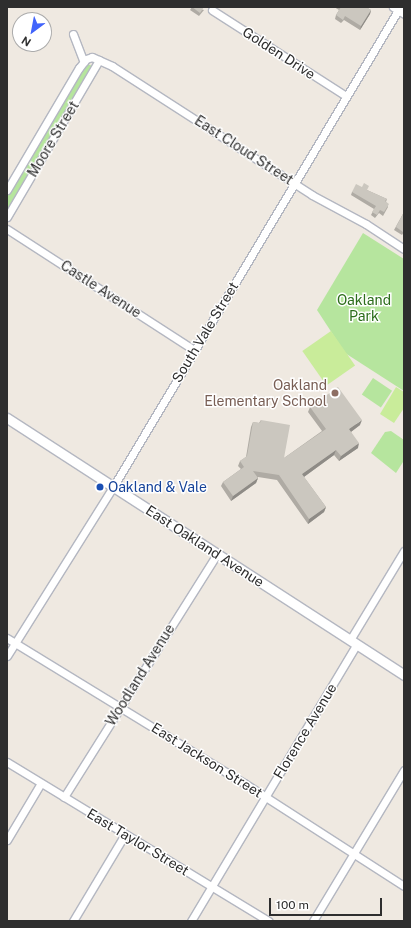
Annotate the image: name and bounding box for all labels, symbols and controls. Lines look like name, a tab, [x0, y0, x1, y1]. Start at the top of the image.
north arrow	[12, 12, 52, 52]
street label: Golden Drive	[239, 23, 319, 83]
text: N	[19, 34, 33, 49]
street label: Moore Street	[24, 98, 82, 180]
street label: East Cloud Street	[192, 112, 296, 188]
street label: Castle Avenue	[57, 257, 145, 321]
street label: South Vale Street	[168, 278, 242, 386]
park label: Oakland Park	[337, 292, 391, 324]
place label: Oakland Elementary School	[204, 377, 327, 410]
marker: Oakland Elementary School	[330, 388, 340, 398]
place label: Oakland & Vale	[108, 479, 207, 495]
marker: Oakland & Vale	[95, 482, 105, 492]
street label: East Oakland Avenue	[143, 501, 267, 591]
street label: Woodland Avenue	[102, 621, 178, 729]
street label: Florence Avenue	[270, 680, 340, 782]
street label: East Jackson Street	[148, 719, 266, 801]
street label: East Taylor Street	[84, 805, 192, 879]
scale bar	[271, 890, 384, 916]
text: 100 m	[276, 898, 309, 912]

